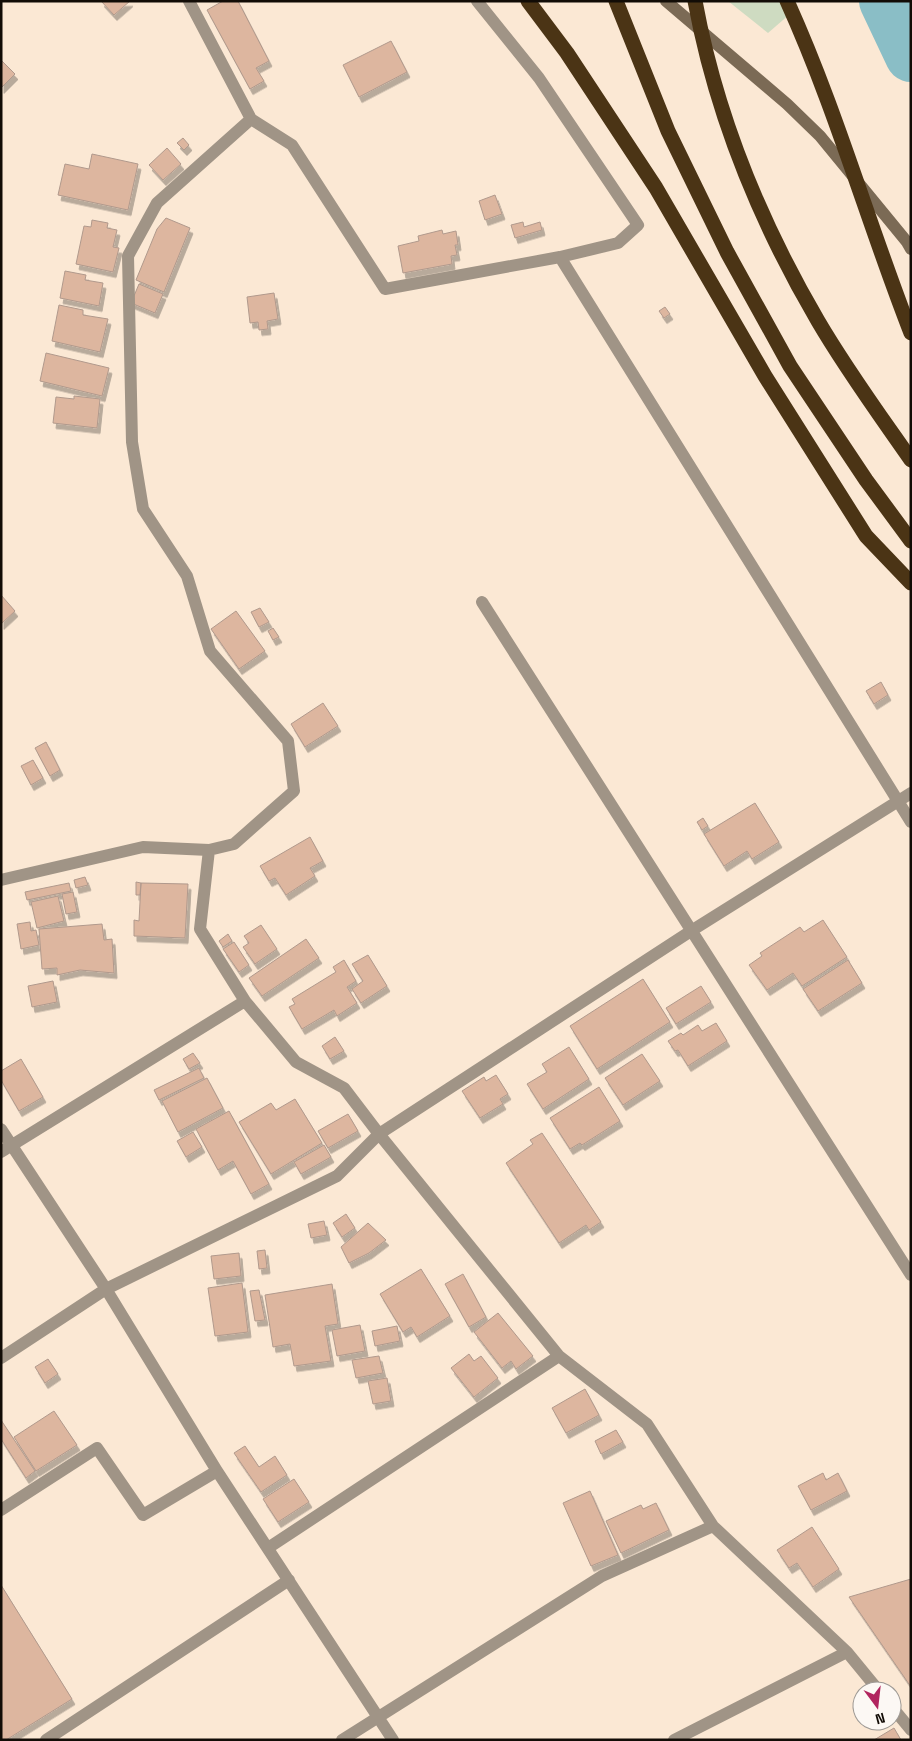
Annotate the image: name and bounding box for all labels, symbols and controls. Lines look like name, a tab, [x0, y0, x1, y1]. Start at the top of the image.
north arrow	[852, 1681, 902, 1731]
text: N	[873, 1709, 887, 1728]

